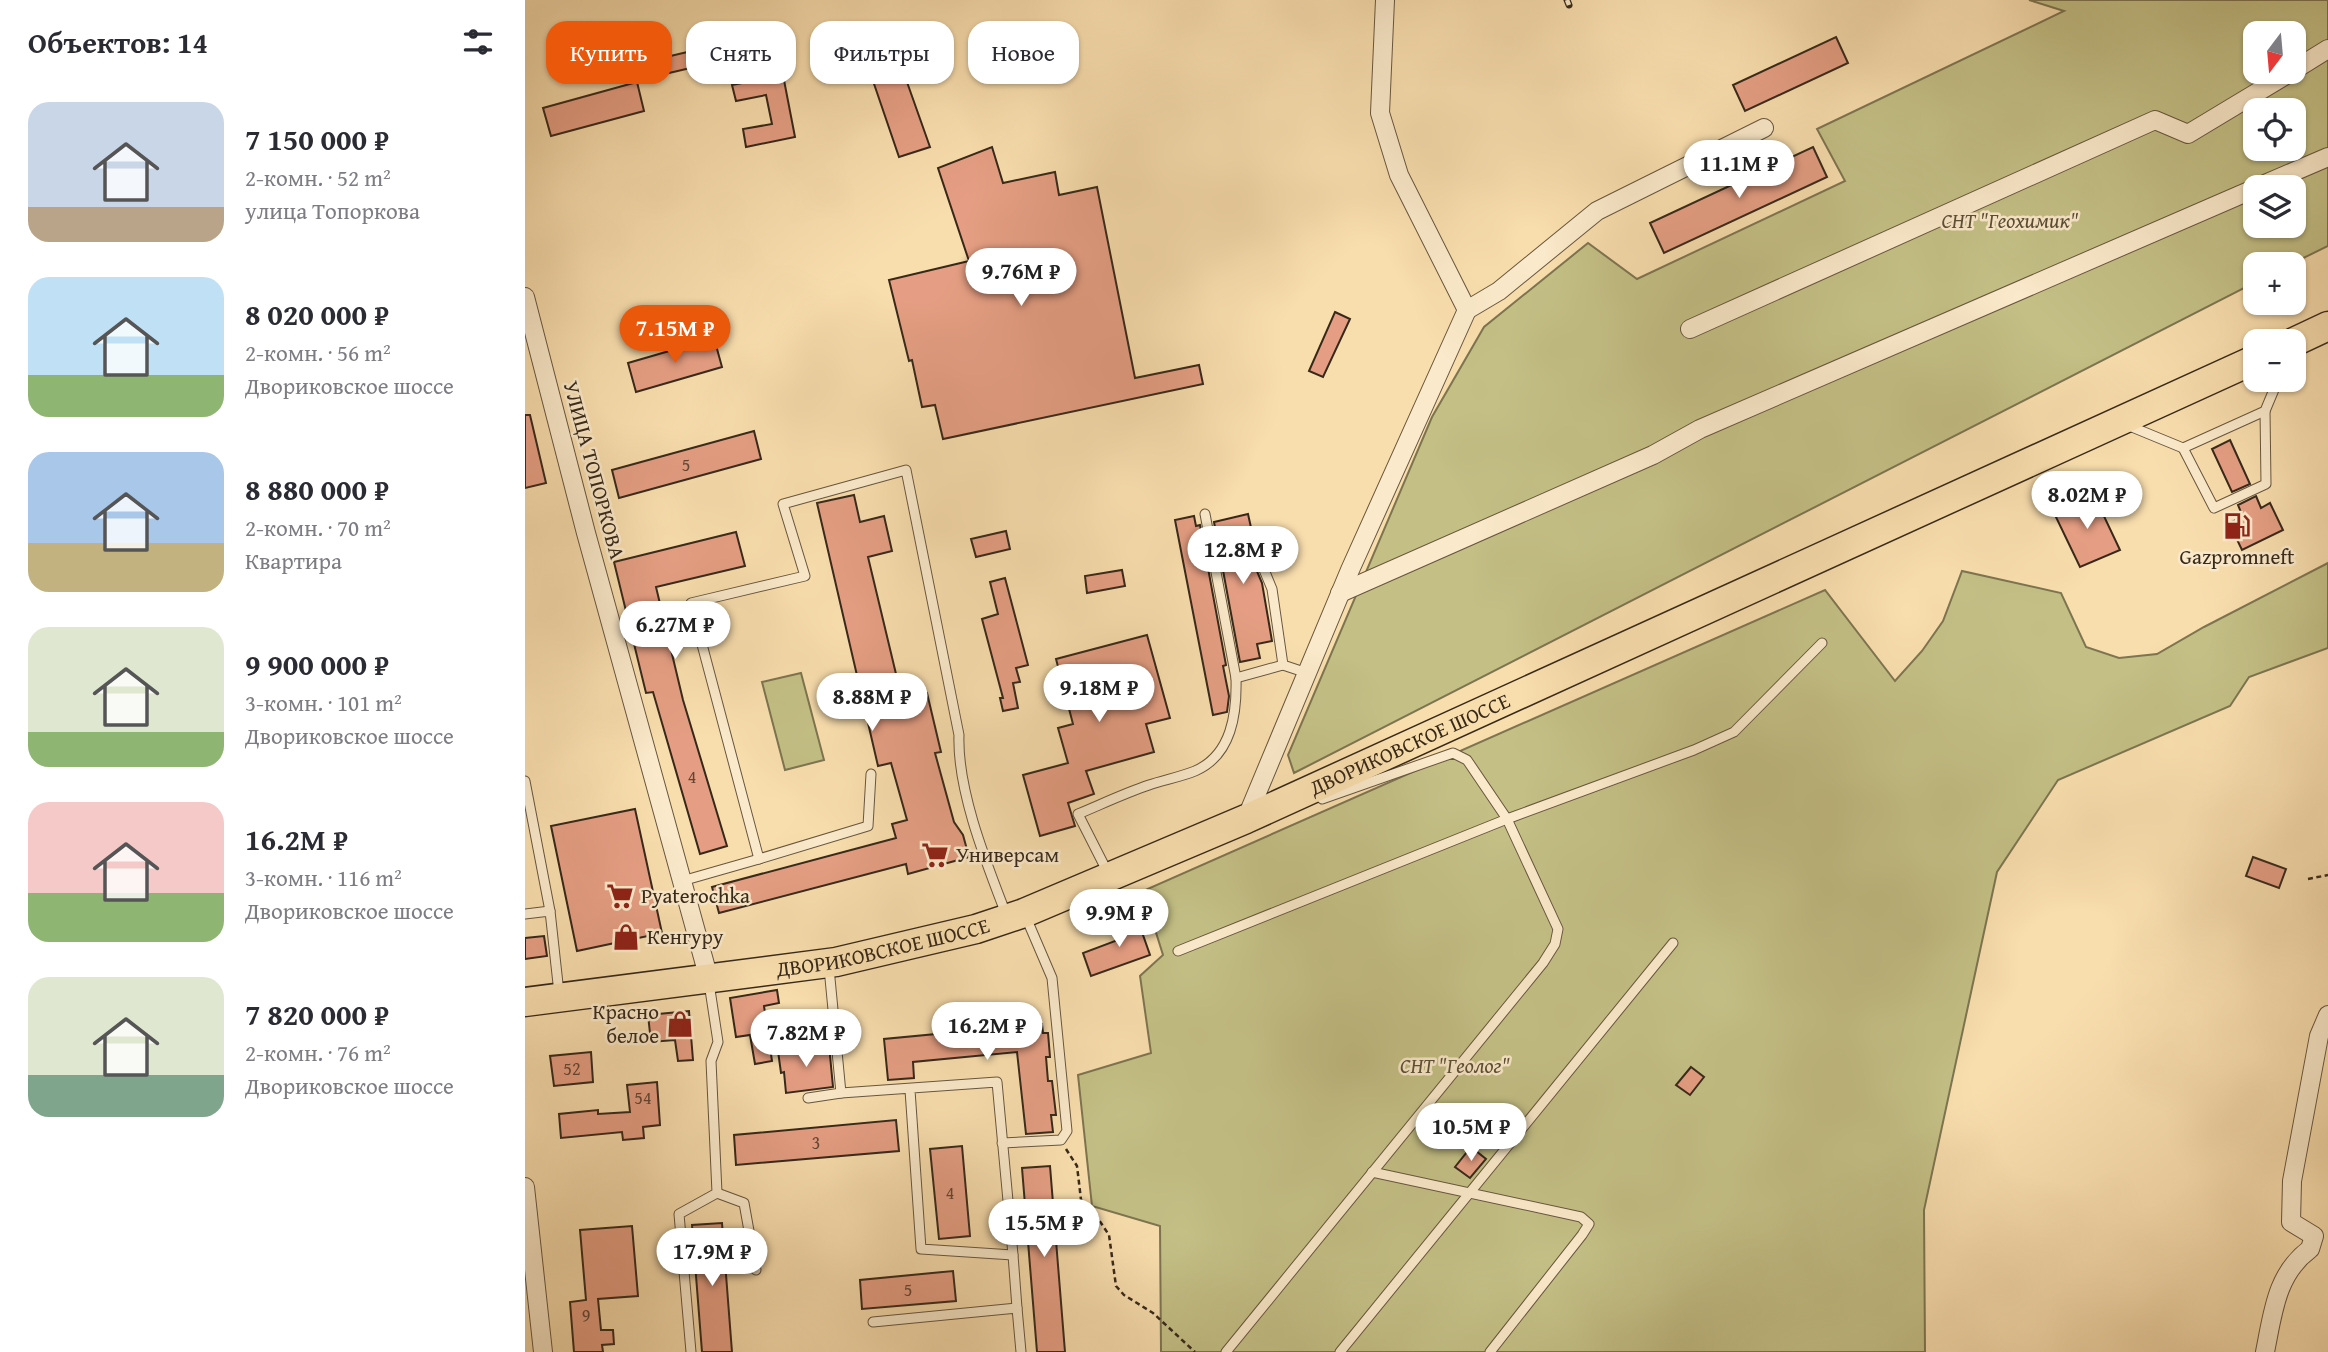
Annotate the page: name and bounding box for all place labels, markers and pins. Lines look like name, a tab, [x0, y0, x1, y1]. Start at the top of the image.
pin: 11.1M ₽	[1674, 140, 1804, 200]
pin: 9.76M ₽	[956, 248, 1086, 308]
pin: 7.15M ₽	[610, 306, 740, 365]
pin: 8.02M ₽	[2022, 472, 2152, 531]
fuel station icon: Gazpromneft	[2222, 511, 2252, 541]
pin: 12.8M ₽	[1178, 526, 1308, 586]
place label: Gazpromneft	[2180, 541, 2295, 572]
pin: 6.27M ₽	[610, 602, 740, 661]
pin: 9.18M ₽	[1034, 664, 1164, 724]
pin: 8.88M ₽	[807, 674, 937, 733]
place label: Универсам	[956, 839, 1059, 870]
supermarket icon: Универсам	[920, 840, 950, 870]
place label: Pyaterochka	[641, 880, 750, 911]
supermarket icon: Pyaterochka	[605, 881, 635, 911]
pin: 9.9M ₽	[1062, 890, 1176, 949]
place label: Кенгуру	[647, 921, 724, 952]
shop icon: Кенгуру	[611, 922, 641, 952]
place label: Красно белое	[593, 996, 659, 1051]
pin: 16.2M ₽	[922, 1002, 1052, 1062]
shop icon: Красно белое	[665, 1009, 695, 1039]
pin: 7.82M ₽	[741, 1010, 871, 1069]
pin: 10.5M ₽	[1406, 1104, 1536, 1163]
pin: 15.5M ₽	[979, 1200, 1109, 1259]
pin: 17.9M ₽	[647, 1228, 777, 1288]

